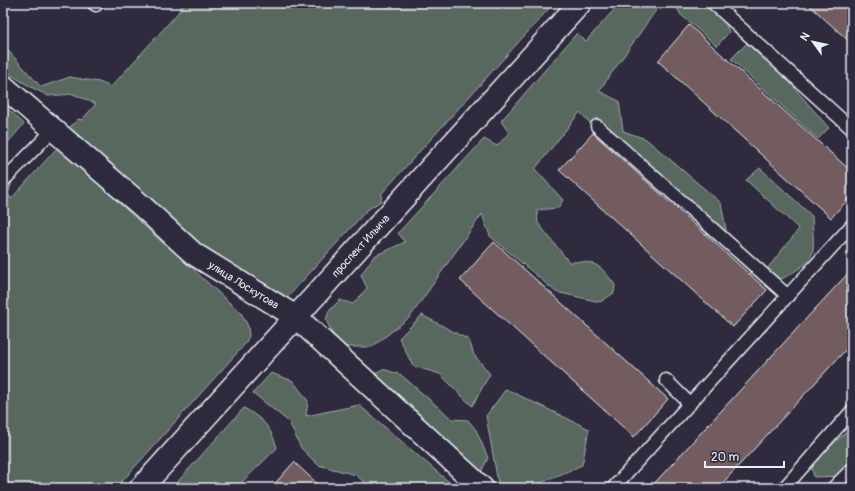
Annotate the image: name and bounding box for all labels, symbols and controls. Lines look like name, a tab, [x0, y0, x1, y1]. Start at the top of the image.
north arrow	[793, 22, 833, 62]
text: N	[798, 30, 813, 43]
street label: проспект Ильича	[329, 212, 392, 280]
street label: улица Лоскутова	[205, 258, 281, 311]
scale bar	[705, 443, 784, 469]
text: 20 m	[711, 450, 740, 465]

